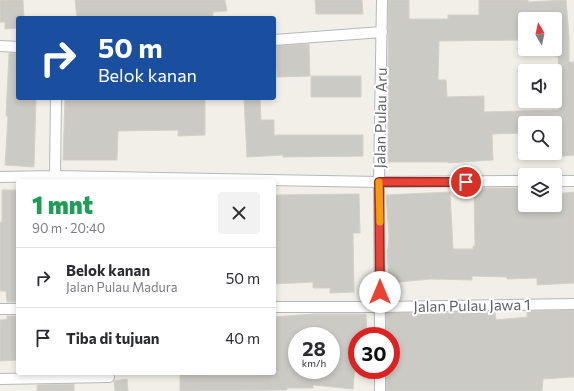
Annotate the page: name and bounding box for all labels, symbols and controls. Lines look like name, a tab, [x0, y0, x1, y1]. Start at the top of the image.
north arrow	[518, 12, 562, 56]
map controls	[518, 12, 562, 212]
text: 50 m	[98, 30, 163, 64]
icon: right	[32, 32, 84, 84]
text: Belok kanan	[98, 64, 197, 86]
button: sound	[518, 64, 562, 108]
street label: Jalan Pulau Aru	[370, 67, 390, 169]
button: search	[518, 116, 562, 160]
pin	[449, 165, 483, 199]
button: layers	[518, 168, 562, 212]
icon: arrive	[455, 171, 477, 193]
text: 1 mnt	[32, 190, 93, 219]
button: close	[218, 192, 260, 234]
text: 90 m · 20:40	[32, 220, 105, 236]
text: Belok kanan	[66, 261, 150, 279]
icon: right	[32, 267, 54, 289]
text: 50 m	[226, 269, 260, 287]
position arrow	[359, 271, 401, 313]
text: Jalan Pulau Madura	[66, 279, 178, 295]
street label: Jalan Pulau Jawa 1	[413, 295, 531, 315]
icon: arrive	[32, 327, 54, 349]
speed limit sign: 30	[348, 327, 400, 379]
text: Tiba di tujuan	[66, 329, 160, 347]
text: 40 m	[225, 329, 260, 347]
text: 28	[302, 336, 326, 360]
text: km/h	[302, 357, 326, 369]

